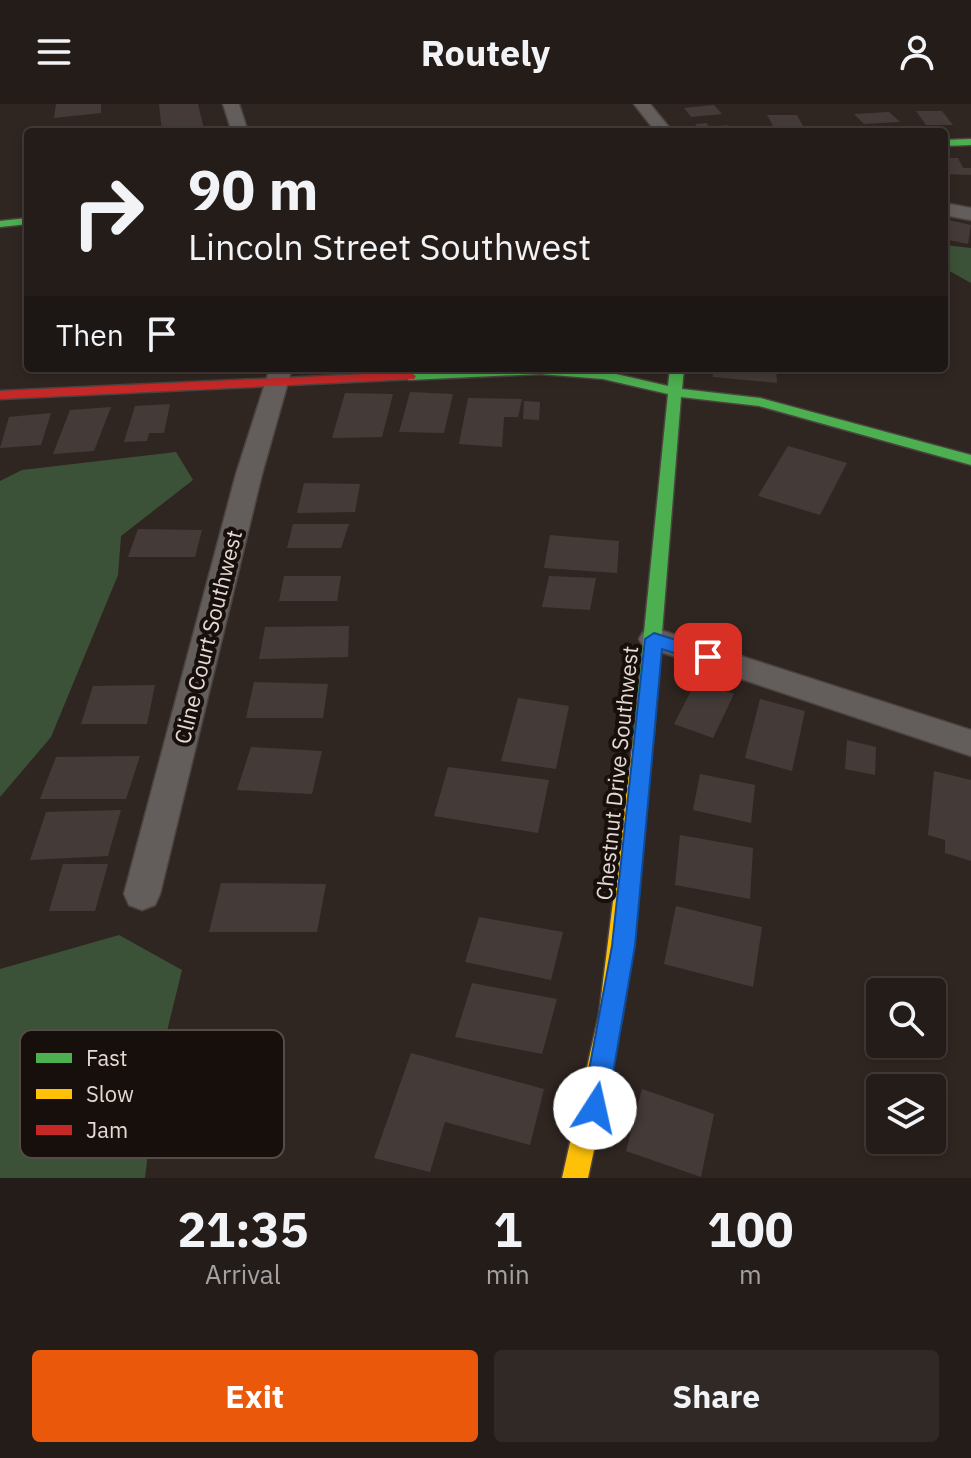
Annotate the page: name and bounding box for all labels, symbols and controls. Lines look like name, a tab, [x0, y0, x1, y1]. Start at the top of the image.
text: Routely	[421, 29, 550, 76]
icon: menu	[32, 30, 76, 74]
icon: person	[895, 30, 939, 74]
text: 90 m	[188, 153, 318, 225]
icon: right	[56, 160, 160, 264]
text: Lincoln Street Southwest	[188, 223, 591, 270]
icon: arrive	[140, 312, 184, 356]
text: Then	[56, 315, 124, 354]
street label: Cline Court Southwest	[167, 527, 248, 747]
pin	[674, 623, 742, 691]
icon: arrive	[686, 635, 730, 679]
street label: Chestnut Drive Southwest	[589, 644, 644, 902]
map controls	[866, 978, 946, 1154]
button: search	[866, 978, 946, 1058]
legend	[20, 1030, 284, 1158]
text: Fast	[86, 1043, 127, 1072]
position arrow	[553, 1066, 637, 1150]
button: layers	[866, 1074, 946, 1154]
text: Slow	[86, 1079, 134, 1108]
text: Jam	[86, 1115, 128, 1144]
text: 21:35	[177, 1198, 308, 1260]
text: 1	[493, 1198, 522, 1260]
text: 100	[707, 1198, 794, 1260]
text: Arrival	[205, 1257, 281, 1291]
text: min	[486, 1257, 530, 1291]
text: m	[739, 1257, 762, 1291]
button: Exit	[32, 1350, 478, 1442]
button: Share	[494, 1350, 939, 1442]

